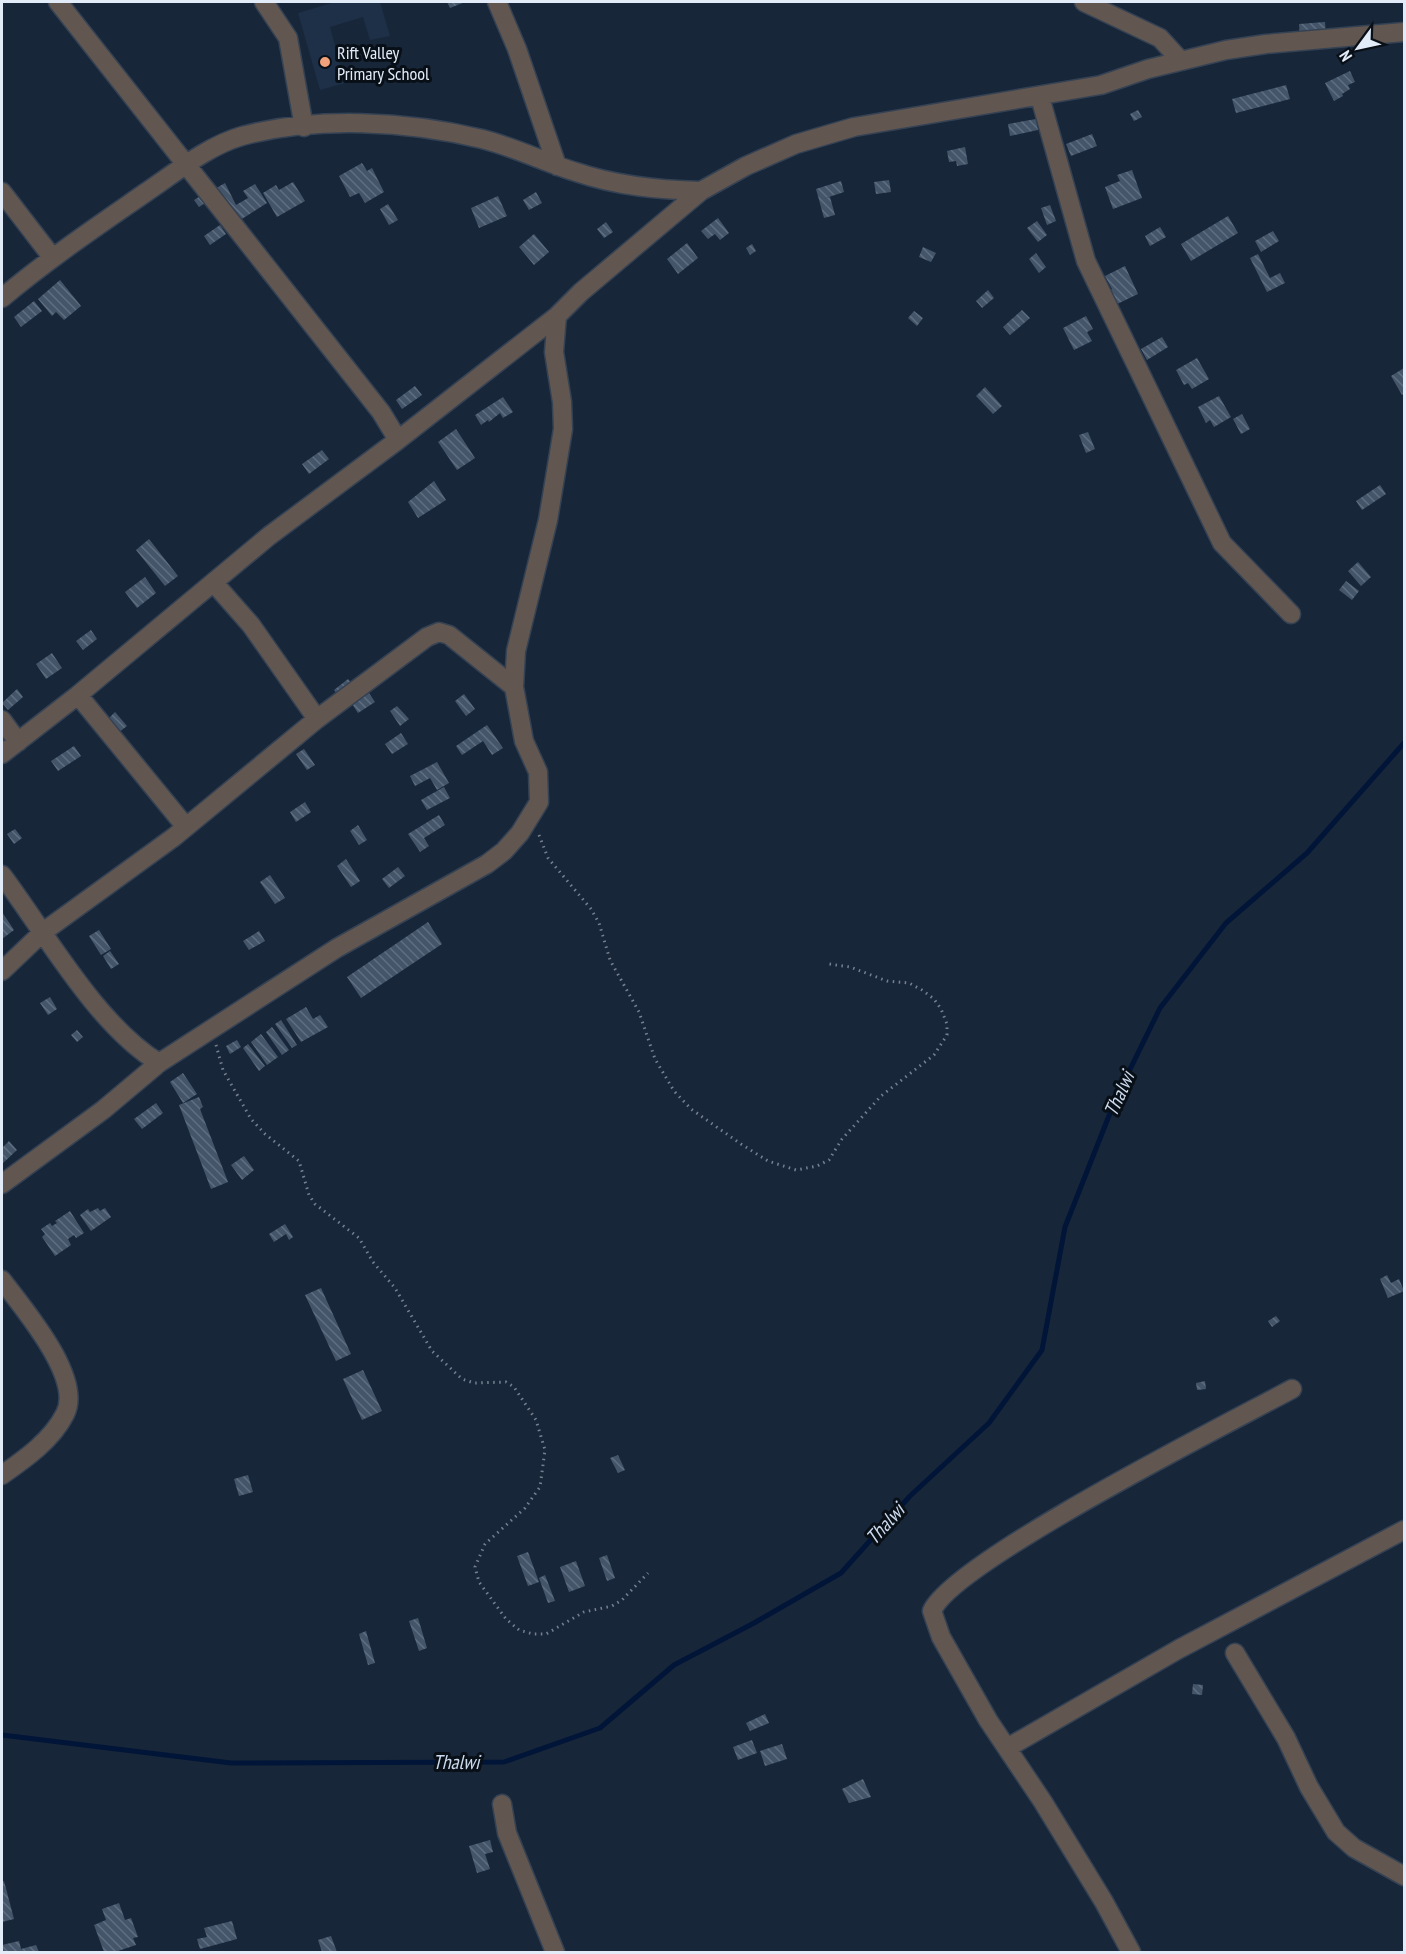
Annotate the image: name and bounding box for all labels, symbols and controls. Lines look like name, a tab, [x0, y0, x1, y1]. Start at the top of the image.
north arrow	[1328, 18, 1388, 78]
place label: Rift Valley Primary School	[337, 41, 430, 85]
text: N	[1335, 47, 1356, 65]
marker: Rift Valley Primary School	[318, 55, 332, 69]
water label: Thalwi	[1098, 1065, 1141, 1121]
water label: Thalwi	[860, 1496, 912, 1550]
water label: Thalwi	[433, 1749, 482, 1775]

